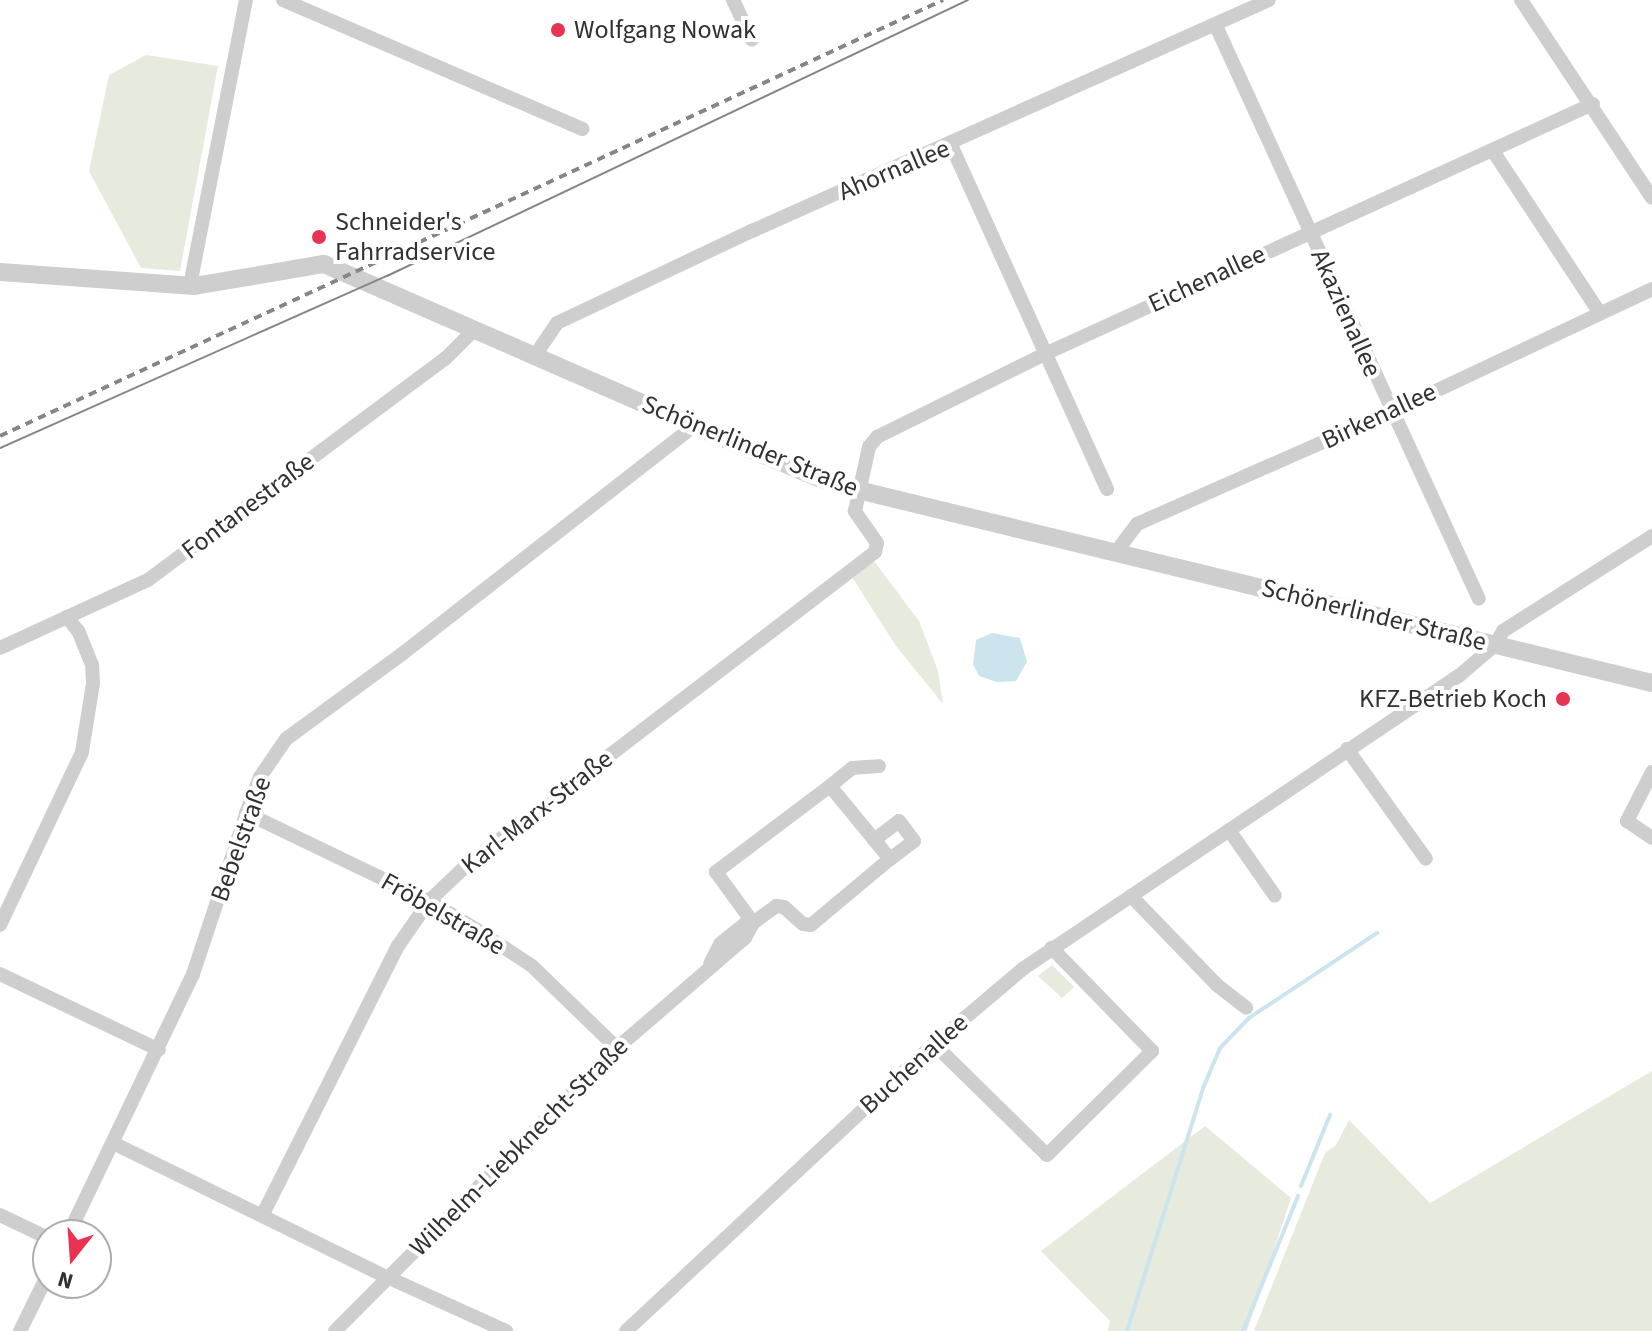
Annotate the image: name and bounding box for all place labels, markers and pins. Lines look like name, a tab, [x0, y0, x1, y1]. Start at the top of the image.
place label: Wolfgang Nowak	[574, 14, 756, 46]
marker: Wolfgang Nowak	[549, 21, 567, 39]
place label: Schneider's Fahrradservice	[335, 206, 495, 268]
marker: Schneider's Fahrradservice	[310, 228, 328, 246]
place label: KFZ-Betrieb Koch	[1359, 683, 1547, 715]
marker: KFZ-Betrieb Koch	[1554, 690, 1572, 708]

